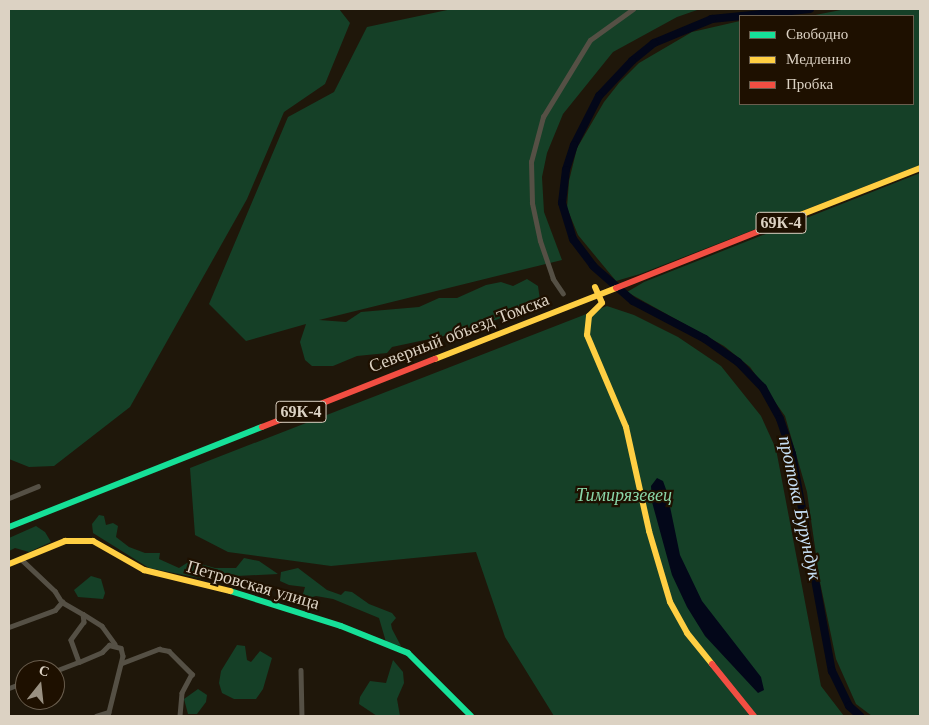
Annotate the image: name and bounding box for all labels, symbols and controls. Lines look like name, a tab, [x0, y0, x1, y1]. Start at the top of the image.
legend	[739, 15, 914, 105]
text: Свободно	[786, 26, 848, 42]
text: Медленно	[786, 51, 851, 67]
text: Пробка	[786, 76, 833, 92]
road number: 69К-4	[755, 210, 807, 237]
street label: Северный объезд Томска	[366, 289, 552, 377]
road number: 69К-4	[275, 398, 327, 426]
water label: протока Бурундук	[774, 434, 826, 582]
park label: Тимирязевец	[576, 484, 672, 506]
street label: Петровская улица	[184, 556, 322, 614]
north arrow	[15, 660, 65, 710]
text: С	[37, 662, 51, 680]

